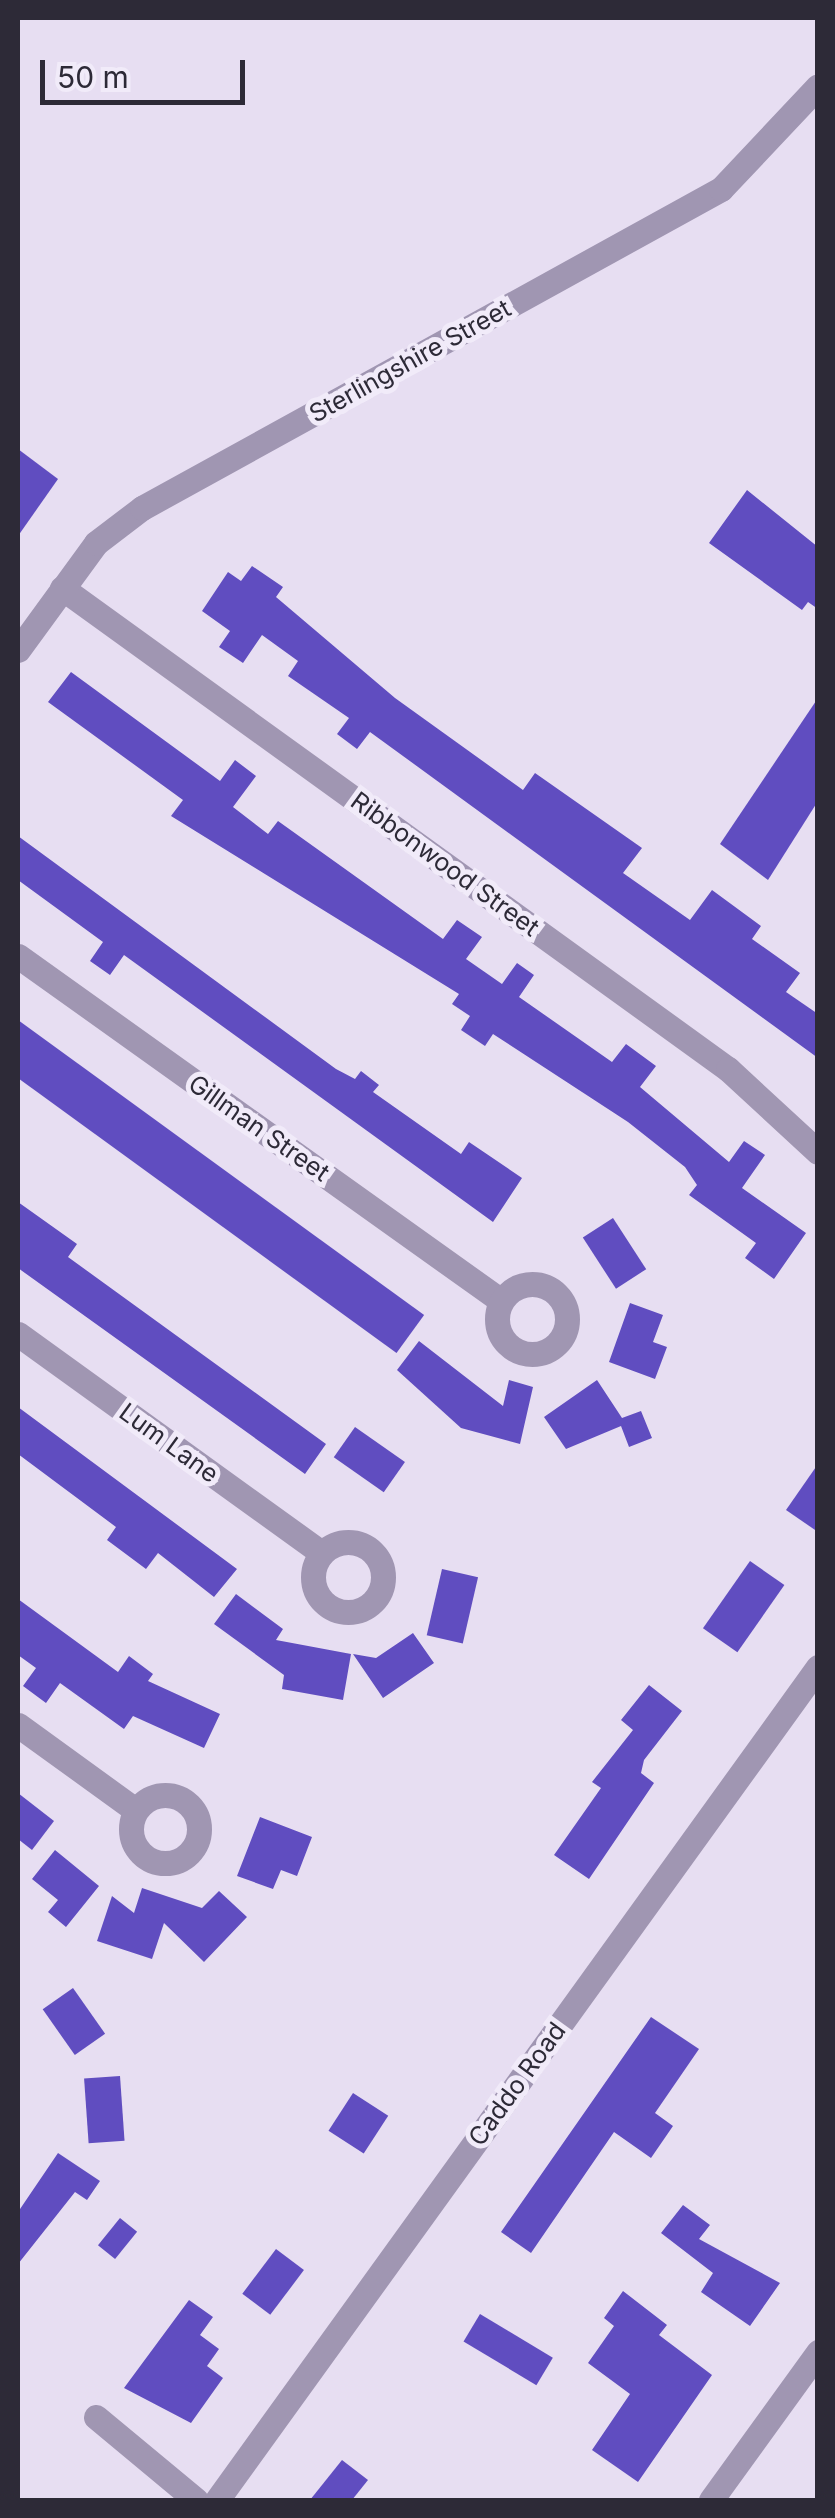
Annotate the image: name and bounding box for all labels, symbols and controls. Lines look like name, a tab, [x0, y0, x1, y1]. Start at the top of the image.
scale bar	[45, 40, 250, 102]
text: 50 m	[57, 59, 129, 95]
street label: Sterlingshire Street	[304, 293, 516, 429]
street label: Ribbonwood Street	[345, 786, 545, 942]
street label: Gillman Street	[183, 1068, 335, 1188]
street label: Lum Lane	[114, 1397, 224, 1489]
street label: Caddo Road	[462, 2016, 572, 2152]

